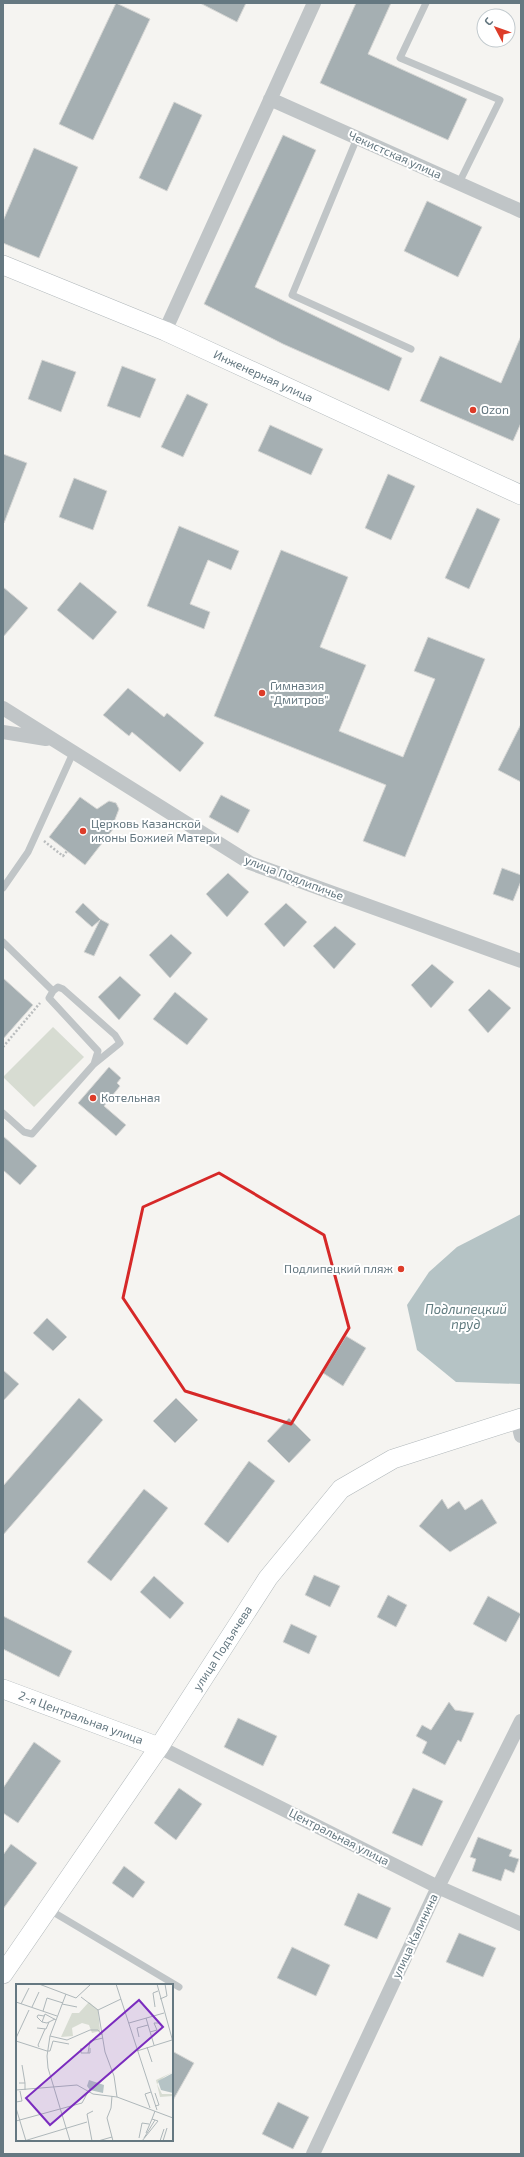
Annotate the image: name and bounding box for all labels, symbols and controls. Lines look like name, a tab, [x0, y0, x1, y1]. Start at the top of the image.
north arrow	[476, 8, 516, 48]
text: С	[481, 14, 495, 28]
street label: Чекистская улица	[346, 127, 444, 182]
street label: Инженерная улица	[212, 346, 316, 404]
place label: Ozon	[481, 402, 509, 416]
marker: Ozon	[468, 405, 478, 415]
place label: Гимназия "Дмитров"	[270, 678, 329, 706]
marker: Гимназия "Дмитров"	[257, 688, 267, 698]
place label: Церковь Казанской иконы Божией Матери	[91, 816, 220, 844]
marker: Церковь Казанской иконы Божией Матери	[78, 826, 88, 836]
street label: улица Подлипичье	[243, 852, 346, 903]
place label: Котельная	[101, 1090, 160, 1104]
marker: Котельная	[88, 1093, 98, 1103]
place label: Подлипецкий пляж	[284, 1261, 394, 1275]
marker: Подлипецкий пляж	[396, 1264, 406, 1274]
water label: Подлипецкий пруд	[425, 1301, 507, 1332]
street label: улица Подъячева	[189, 1603, 254, 1693]
street label: 2-я Центральная улица	[17, 1687, 145, 1747]
street label: Центральная улица	[287, 1805, 392, 1868]
street label: улица Калинина	[388, 1891, 441, 1980]
inset map	[16, 1984, 173, 2141]

